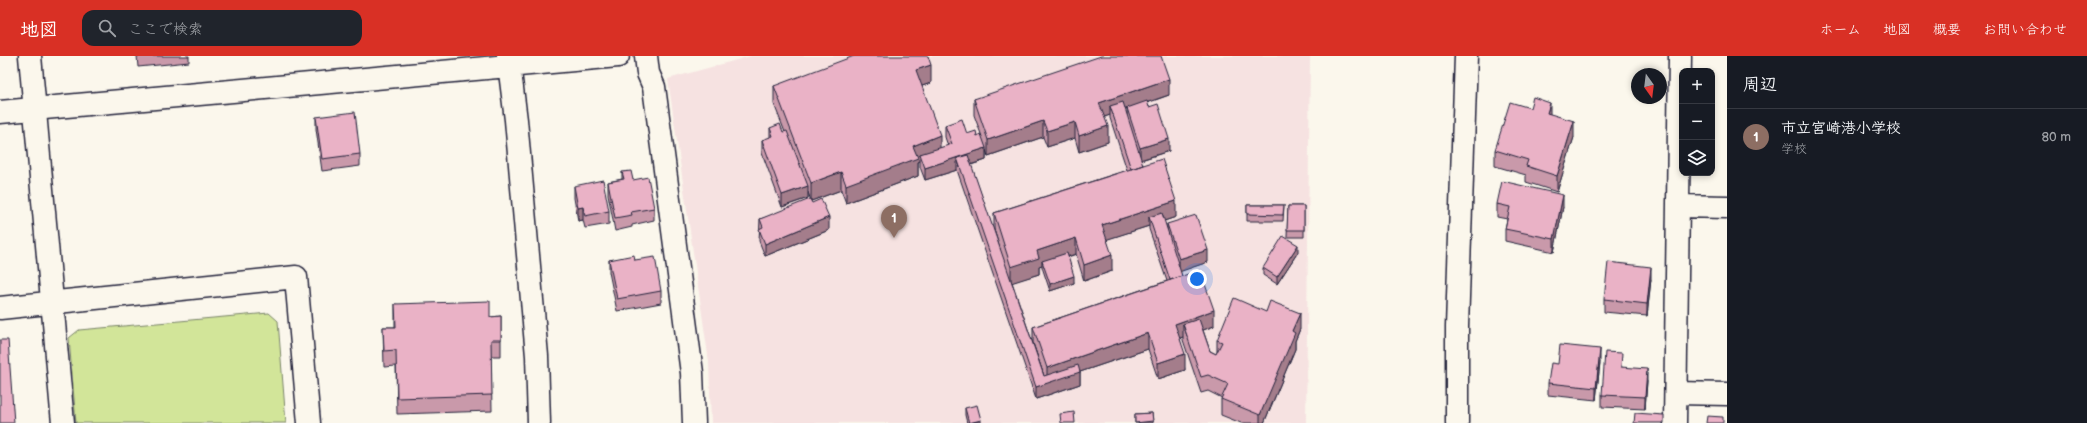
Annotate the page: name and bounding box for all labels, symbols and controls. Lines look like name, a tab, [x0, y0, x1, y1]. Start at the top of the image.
search box	[82, 10, 362, 46]
icon: search	[96, 17, 118, 39]
text: 地図	[20, 19, 58, 42]
text: ここで検索	[128, 20, 203, 39]
text: ホーム	[1820, 21, 1861, 38]
text: 地図	[1883, 21, 1911, 38]
text: 概要	[1933, 21, 1961, 38]
text: お問い合わせ	[1983, 21, 2067, 38]
north arrow	[1631, 68, 1667, 104]
map controls	[1679, 68, 1715, 176]
button: +	[1679, 68, 1715, 104]
text: 周辺	[1743, 75, 1777, 95]
button: −	[1679, 104, 1715, 140]
text: 市立宮崎港小学校	[1781, 119, 1901, 138]
text: 1	[1753, 129, 1759, 145]
text: 80 m	[2042, 129, 2071, 145]
button: layers	[1679, 140, 1715, 176]
text: 学校	[1781, 141, 1807, 157]
pin: 1	[881, 205, 907, 238]
your location	[1187, 269, 1207, 289]

